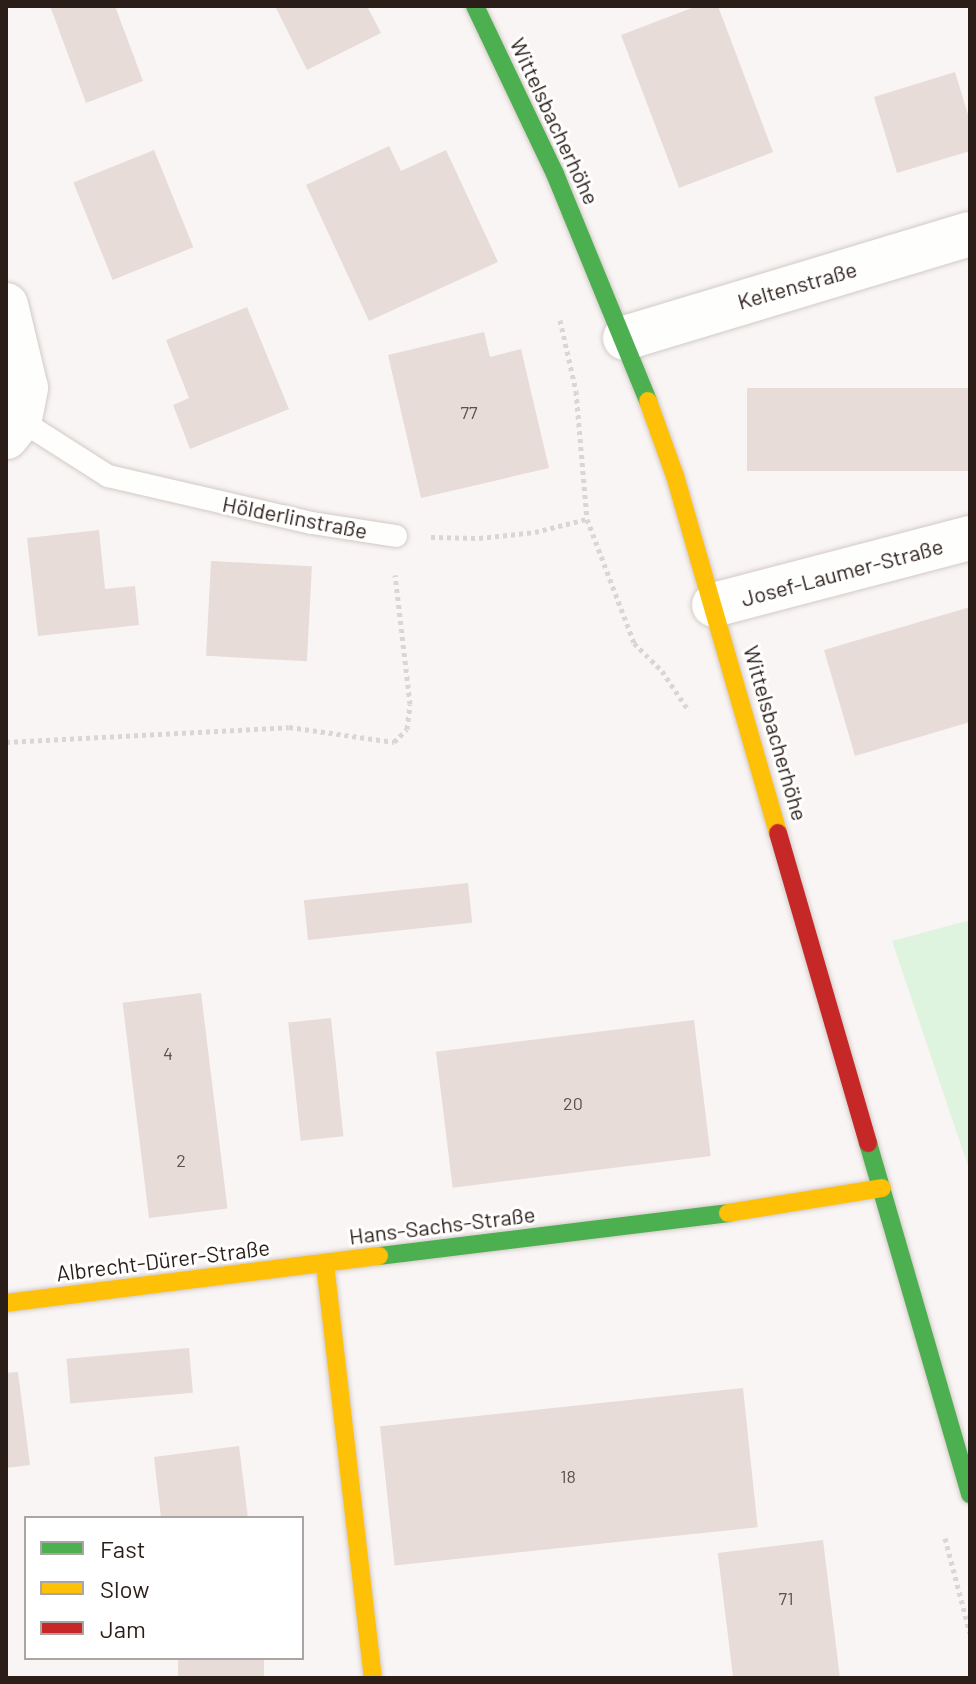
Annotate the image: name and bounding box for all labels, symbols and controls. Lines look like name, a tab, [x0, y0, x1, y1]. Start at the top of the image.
street label: Wittelsbacherhöhe	[505, 33, 605, 209]
street label: Keltenstraße	[734, 255, 860, 315]
house number: 77	[460, 401, 478, 423]
street label: Hölderlinstraße	[220, 490, 370, 544]
street label: Josef-Laumer-Straße	[738, 532, 946, 612]
street label: Wittelsbacherhöhe	[738, 642, 814, 824]
house number: 4	[163, 1042, 173, 1064]
house number: 20	[563, 1092, 583, 1114]
house number: 2	[176, 1149, 186, 1171]
street label: Hans-Sachs-Straße	[347, 1200, 537, 1250]
street label: Albrecht-Dürer-Straße	[55, 1234, 271, 1286]
house number: 18	[560, 1465, 576, 1487]
legend	[24, 1516, 304, 1660]
text: Fast	[100, 1534, 145, 1563]
text: Slow	[100, 1574, 149, 1603]
house number: 71	[779, 1587, 793, 1609]
text: Jam	[100, 1614, 146, 1643]

